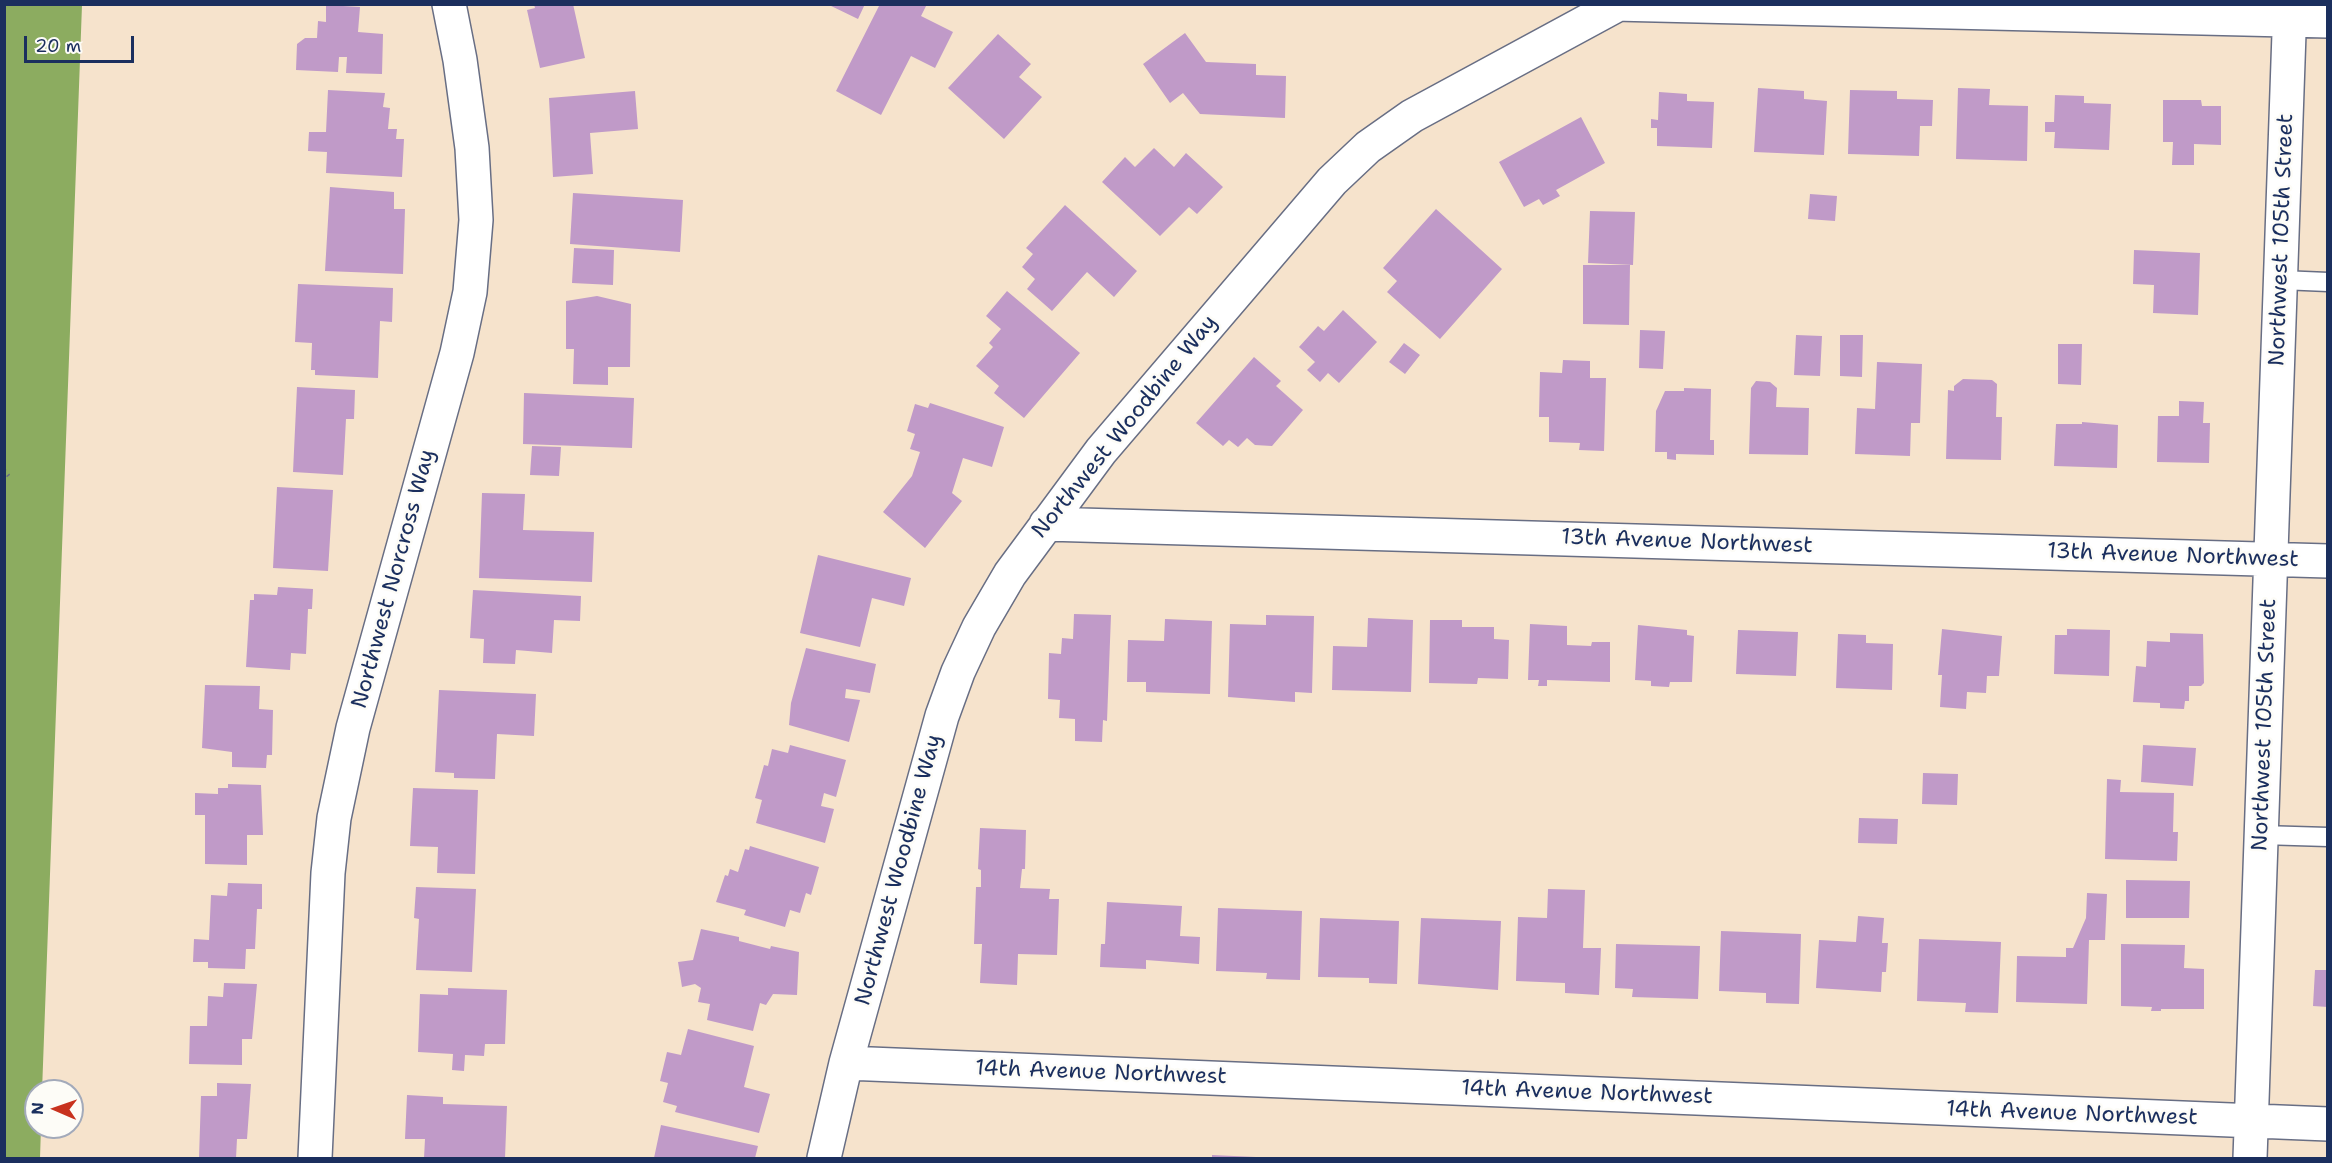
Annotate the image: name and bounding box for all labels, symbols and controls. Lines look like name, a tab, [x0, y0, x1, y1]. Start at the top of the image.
scale bar	[27, 24, 136, 62]
text: 20 m	[35, 34, 81, 58]
street label: Northwest 105th Street	[2264, 113, 2300, 367]
street label: Northwest Woodbine Way	[1027, 310, 1223, 544]
street label: Northwest Norcross Way	[347, 447, 441, 711]
street label: 13th Avenue Northwest	[1561, 524, 1813, 560]
street label: 13th Avenue Northwest	[2047, 538, 2299, 574]
street label: Northwest 105th Street	[2247, 598, 2283, 852]
street label: Northwest Woodbine Way	[850, 732, 948, 1008]
street label: 14th Avenue Northwest	[975, 1055, 1227, 1091]
street label: 14th Avenue Northwest	[1461, 1075, 1713, 1111]
north arrow	[24, 1079, 84, 1139]
street label: 14th Avenue Northwest	[1946, 1096, 2198, 1132]
text: N	[27, 1102, 48, 1115]

